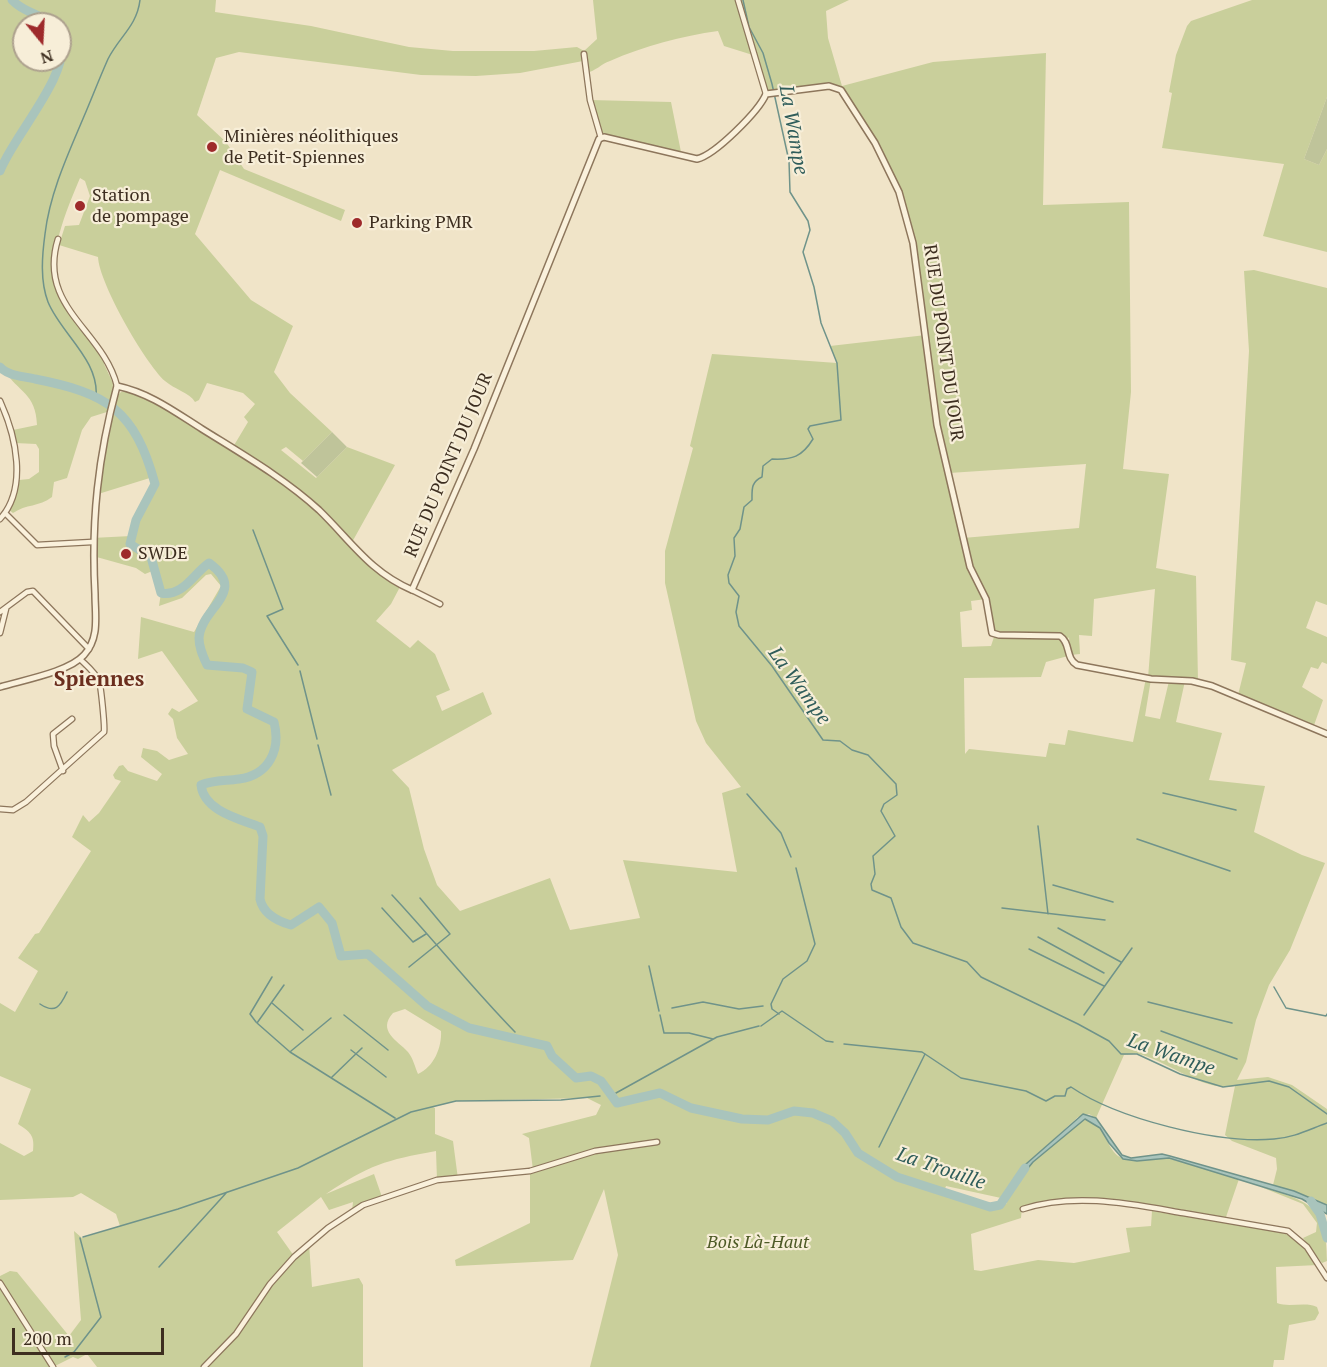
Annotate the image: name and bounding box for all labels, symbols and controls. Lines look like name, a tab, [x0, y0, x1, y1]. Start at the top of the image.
north arrow	[12, 12, 72, 72]
text: N	[38, 45, 56, 70]
water label: La Wampe	[773, 83, 813, 177]
place label: Minières néolithiques de Petit-Spiennes	[224, 126, 399, 168]
marker: Minières néolithiques de Petit-Spiennes	[205, 140, 219, 154]
place label: Station de pompage	[92, 185, 189, 228]
marker: Station de pompage	[73, 199, 87, 213]
place label: Parking PMR	[369, 212, 473, 234]
marker: Parking PMR	[350, 216, 364, 230]
street label: RUE DU POINT DU JOUR	[918, 243, 968, 443]
street label: RUE DU POINT DU JOUR	[400, 369, 498, 561]
place label: SWDE	[138, 543, 188, 565]
marker: SWDE	[119, 547, 133, 561]
water label: La Wampe	[763, 642, 835, 730]
district label: Spiennes	[54, 667, 144, 693]
water label: La Wampe	[1124, 1029, 1218, 1081]
water label: La Trouille	[893, 1143, 989, 1195]
park label: Bois Là-Haut	[707, 1232, 809, 1254]
scale bar	[15, 1316, 166, 1354]
text: 200 m	[23, 1326, 72, 1350]

